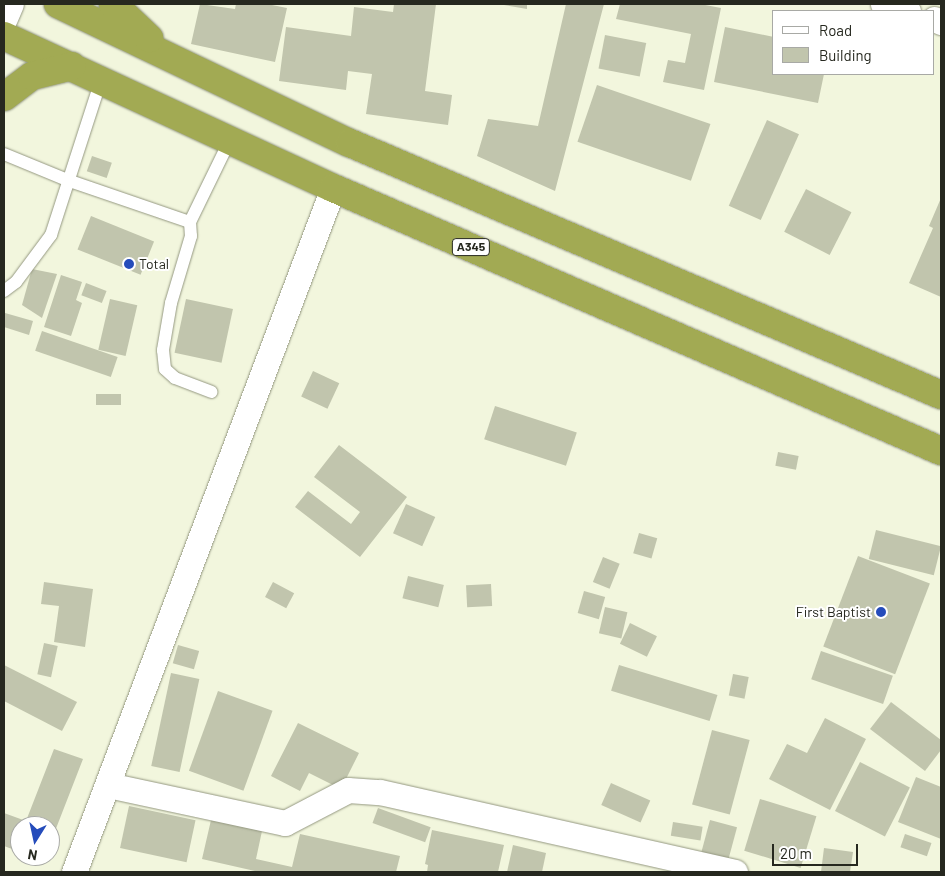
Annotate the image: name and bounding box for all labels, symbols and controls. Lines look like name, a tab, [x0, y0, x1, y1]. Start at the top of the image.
legend	[772, 10, 935, 75]
text: Road	[819, 21, 852, 39]
text: Building	[819, 46, 872, 64]
road number: A345	[451, 238, 491, 256]
place label: Total	[139, 256, 169, 272]
marker: Total	[123, 258, 135, 270]
place label: First Baptist	[796, 604, 871, 620]
marker: First Baptist	[875, 606, 887, 618]
north arrow	[10, 816, 60, 866]
scale bar	[775, 834, 861, 866]
text: 20 m	[780, 844, 812, 862]
text: N	[26, 846, 39, 864]

